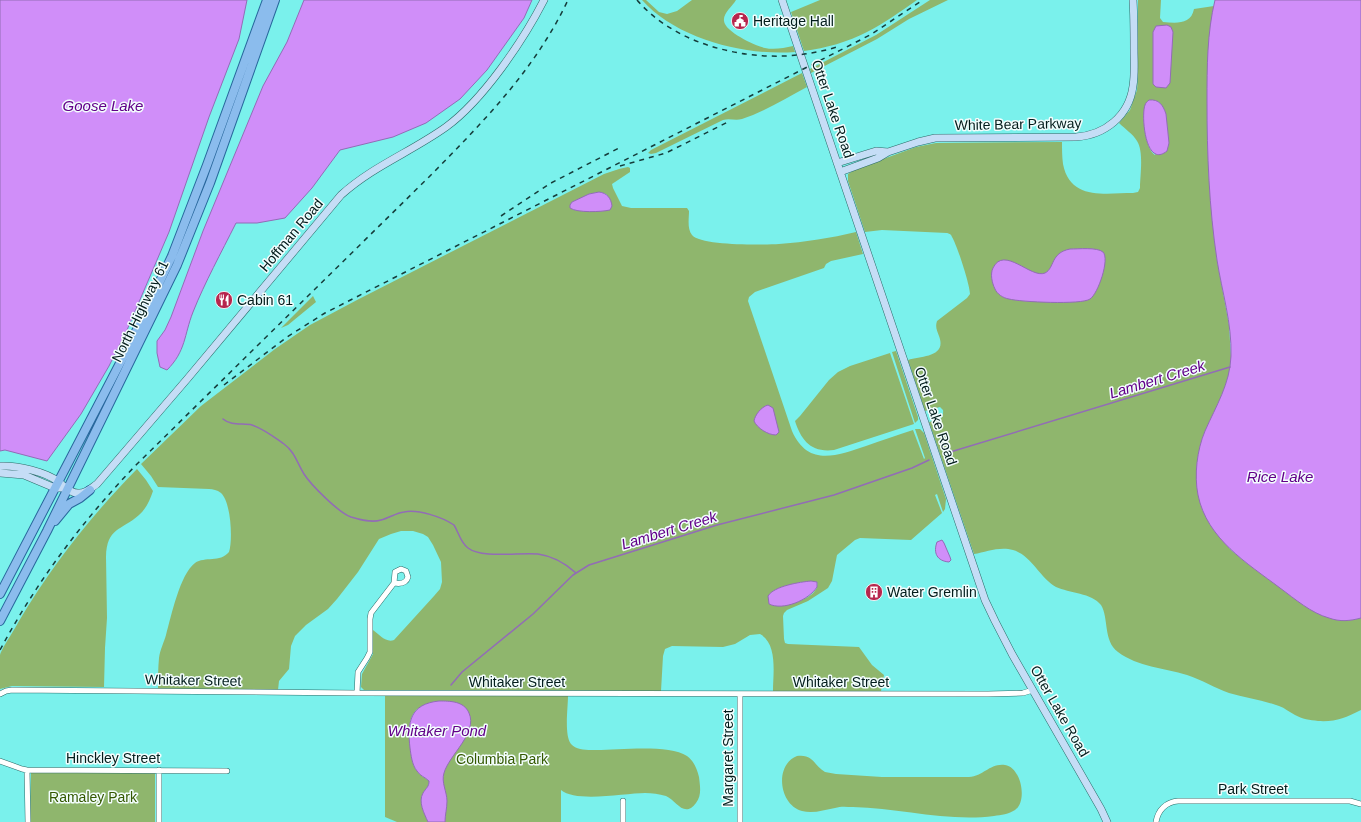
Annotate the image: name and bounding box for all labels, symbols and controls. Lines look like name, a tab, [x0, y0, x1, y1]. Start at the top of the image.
public building icon: Heritage Hall	[730, 11, 750, 31]
place label: Heritage Hall	[753, 13, 834, 29]
street label: Otter Lake Road	[809, 58, 857, 160]
water label: Goose Lake	[63, 97, 143, 114]
street label: White Bear Parkway	[954, 115, 1082, 133]
street label: Hoffman Road	[256, 195, 326, 275]
street label: North Highway 61	[108, 257, 172, 365]
restaurant icon: Cabin 61	[214, 290, 234, 310]
place label: Cabin 61	[237, 292, 293, 308]
water label: Lambert Creek	[1107, 356, 1208, 402]
street label: Otter Lake Road	[912, 365, 960, 467]
water label: Rice Lake	[1247, 468, 1313, 485]
water label: Lambert Creek	[619, 507, 720, 553]
building icon: Water Gremlin	[864, 582, 884, 602]
place label: Water Gremlin	[887, 584, 977, 600]
street label: Otter Lake Road	[1027, 663, 1093, 759]
street label: Whitaker Street	[145, 671, 241, 689]
street label: Whitaker Street	[469, 674, 565, 690]
street label: Whitaker Street	[793, 674, 889, 690]
street label: Margaret Street	[720, 709, 736, 807]
water label: Whitaker Pond	[388, 722, 487, 739]
street label: Hinckley Street	[66, 750, 160, 766]
park label: Columbia Park	[456, 751, 549, 767]
street label: Park Street	[1218, 781, 1288, 797]
park label: Ramaley Park	[49, 789, 138, 805]

